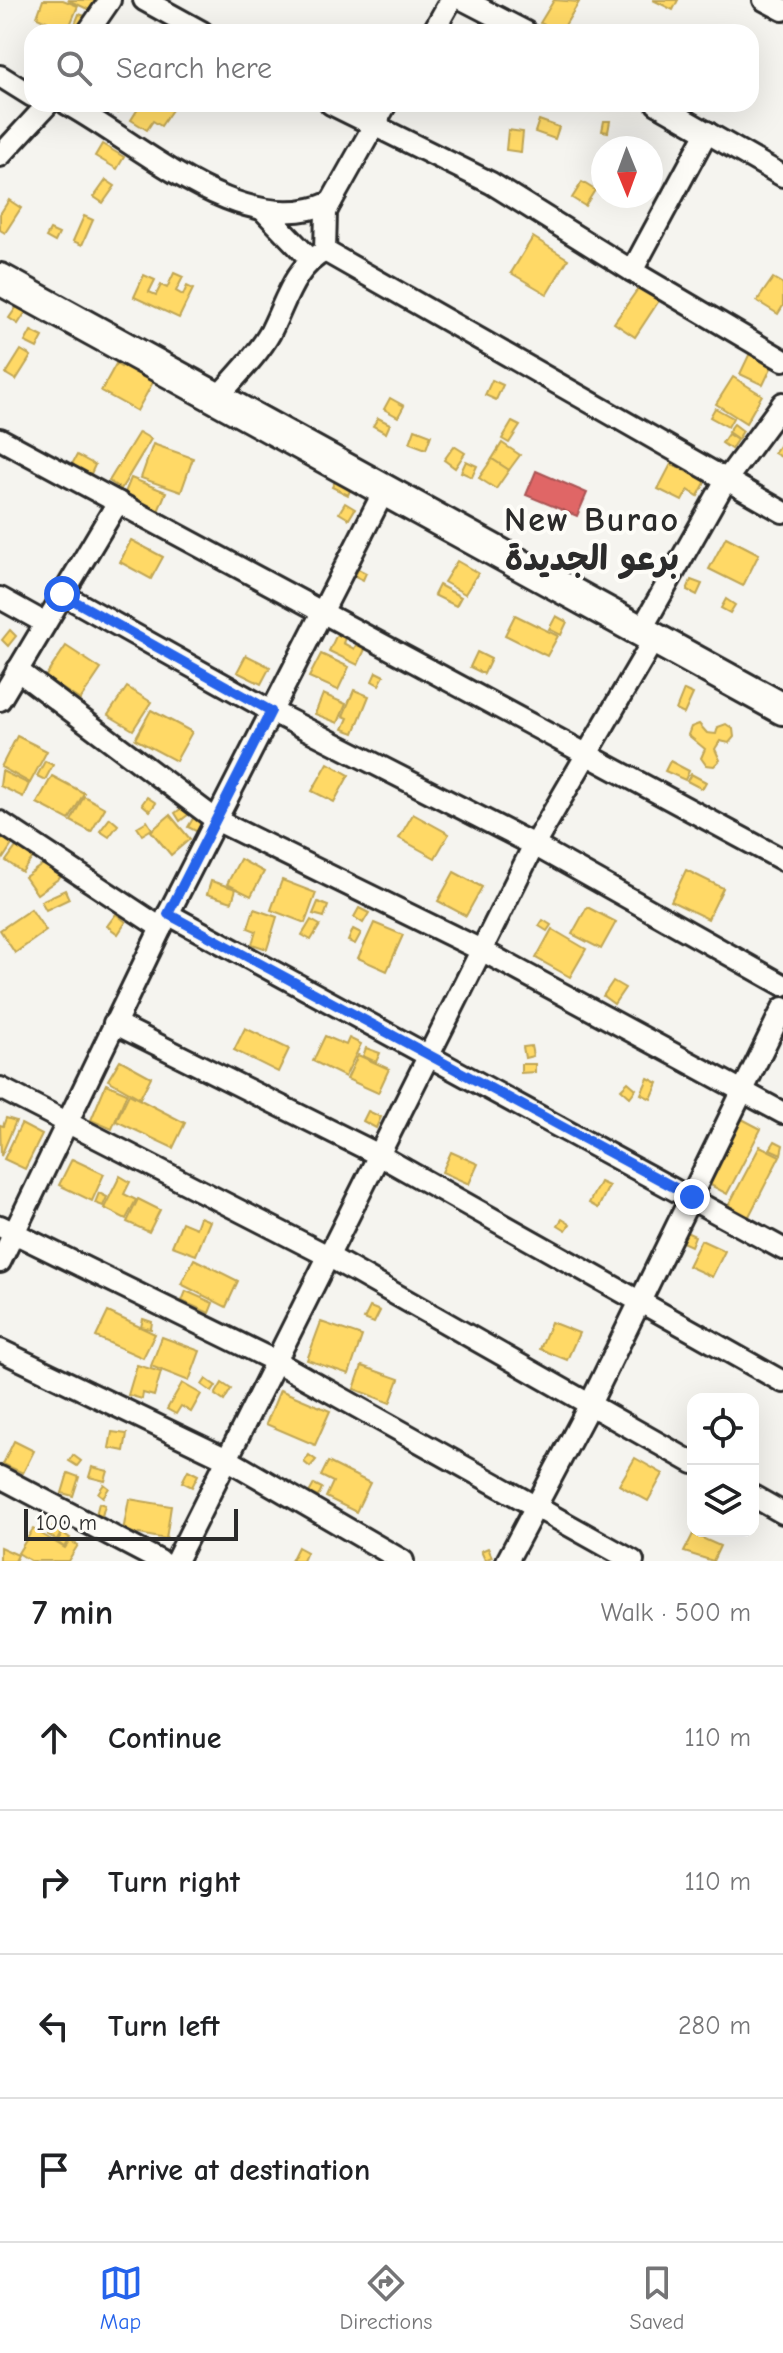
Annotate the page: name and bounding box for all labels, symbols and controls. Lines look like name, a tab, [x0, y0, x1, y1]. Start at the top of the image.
search box	[24, 24, 759, 112]
icon: search	[52, 46, 96, 90]
text: Search here	[116, 51, 272, 86]
north arrow	[591, 136, 663, 208]
district label: New Burao برعو الجديدة	[504, 500, 680, 580]
route start	[44, 576, 80, 612]
route end	[674, 1179, 710, 1215]
map controls	[687, 1393, 759, 1537]
button: locate	[687, 1393, 759, 1465]
button: layers	[687, 1465, 759, 1537]
scale bar	[24, 1505, 238, 1541]
text: 100 m	[36, 1510, 97, 1536]
text: 7 min	[32, 1593, 113, 1633]
text: Walk · 500 m	[601, 1598, 751, 1628]
icon: ahead	[32, 1716, 76, 1760]
text: Continue	[108, 1721, 222, 1756]
text: 110 m	[684, 1723, 751, 1753]
icon: right	[32, 1860, 76, 1904]
text: Turn right	[108, 1865, 240, 1900]
text: 110 m	[684, 1867, 751, 1897]
icon: left	[32, 2004, 76, 2048]
text: Turn left	[108, 2009, 220, 2044]
text: 280 m	[678, 2011, 751, 2041]
icon: arrive	[32, 2148, 76, 2192]
text: Arrive at destination	[108, 2153, 370, 2188]
tab: Map	[99, 2261, 143, 2335]
tab: Directions	[340, 2261, 433, 2335]
tab: Saved	[630, 2261, 684, 2335]

